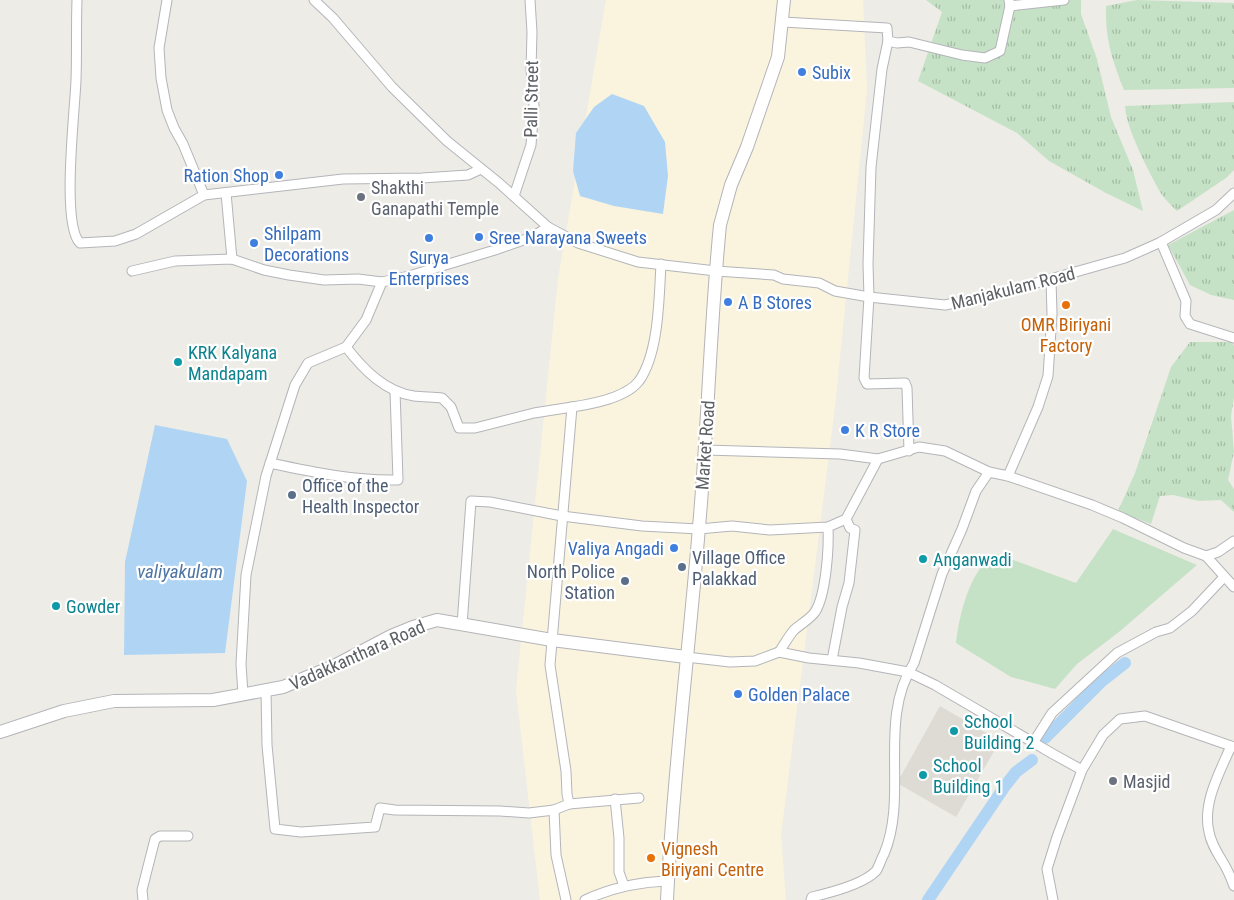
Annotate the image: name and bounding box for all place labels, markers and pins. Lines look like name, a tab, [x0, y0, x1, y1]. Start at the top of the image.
place label: Subix	[812, 62, 851, 83]
marker: Subix	[796, 66, 808, 78]
place label: Ration Shop	[184, 165, 269, 186]
marker: Ration Shop	[273, 169, 285, 181]
place label: Shakthi Ganapathi Temple	[371, 177, 499, 219]
marker: Shakthi Ganapathi Temple	[355, 191, 367, 203]
place label: Shilpam Decorations	[264, 223, 349, 265]
place label: Sree Narayana Sweets	[489, 227, 647, 248]
marker: Sree Narayana Sweets	[473, 231, 485, 243]
marker: Surya Enterprises	[423, 232, 435, 244]
marker: Shilpam Decorations	[248, 237, 260, 249]
place label: Surya Enterprises	[389, 247, 469, 289]
place label: A B Stores	[738, 292, 812, 313]
marker: A B Stores	[722, 296, 734, 308]
marker: OMR Biriyani Factory	[1060, 299, 1072, 311]
place label: OMR Biriyani Factory	[1021, 314, 1111, 356]
place label: KRK Kalyana Mandapam	[188, 342, 277, 384]
marker: KRK Kalyana Mandapam	[172, 356, 184, 368]
place label: K R Store	[855, 420, 920, 441]
marker: K R Store	[839, 424, 851, 436]
place label: Office of the Health Inspector	[302, 475, 420, 517]
marker: Office of the Health Inspector	[286, 489, 298, 501]
place label: Valiya Angadi	[568, 538, 664, 559]
marker: Valiya Angadi	[668, 542, 680, 554]
place label: Village Office Palakkad	[692, 547, 786, 589]
place label: Anganwadi	[933, 549, 1012, 570]
marker: Anganwadi	[917, 553, 929, 565]
place label: North Police Station	[527, 561, 615, 603]
marker: Village Office Palakkad	[676, 561, 688, 573]
marker: North Police Station	[619, 575, 631, 587]
place label: Gowder	[66, 596, 121, 617]
marker: Gowder	[50, 600, 62, 612]
place label: Golden Palace	[748, 684, 850, 705]
marker: Golden Palace	[732, 688, 744, 700]
place label: School Building 2	[964, 711, 1035, 753]
marker: School Building 2	[948, 725, 960, 737]
place label: School Building 1	[933, 755, 1003, 797]
marker: School Building 1	[917, 769, 929, 781]
place label: Masjid	[1123, 771, 1171, 792]
marker: Masjid	[1107, 775, 1119, 787]
place label: Vignesh Biriyani Centre	[661, 838, 764, 880]
marker: Vignesh Biriyani Centre	[645, 852, 657, 864]

